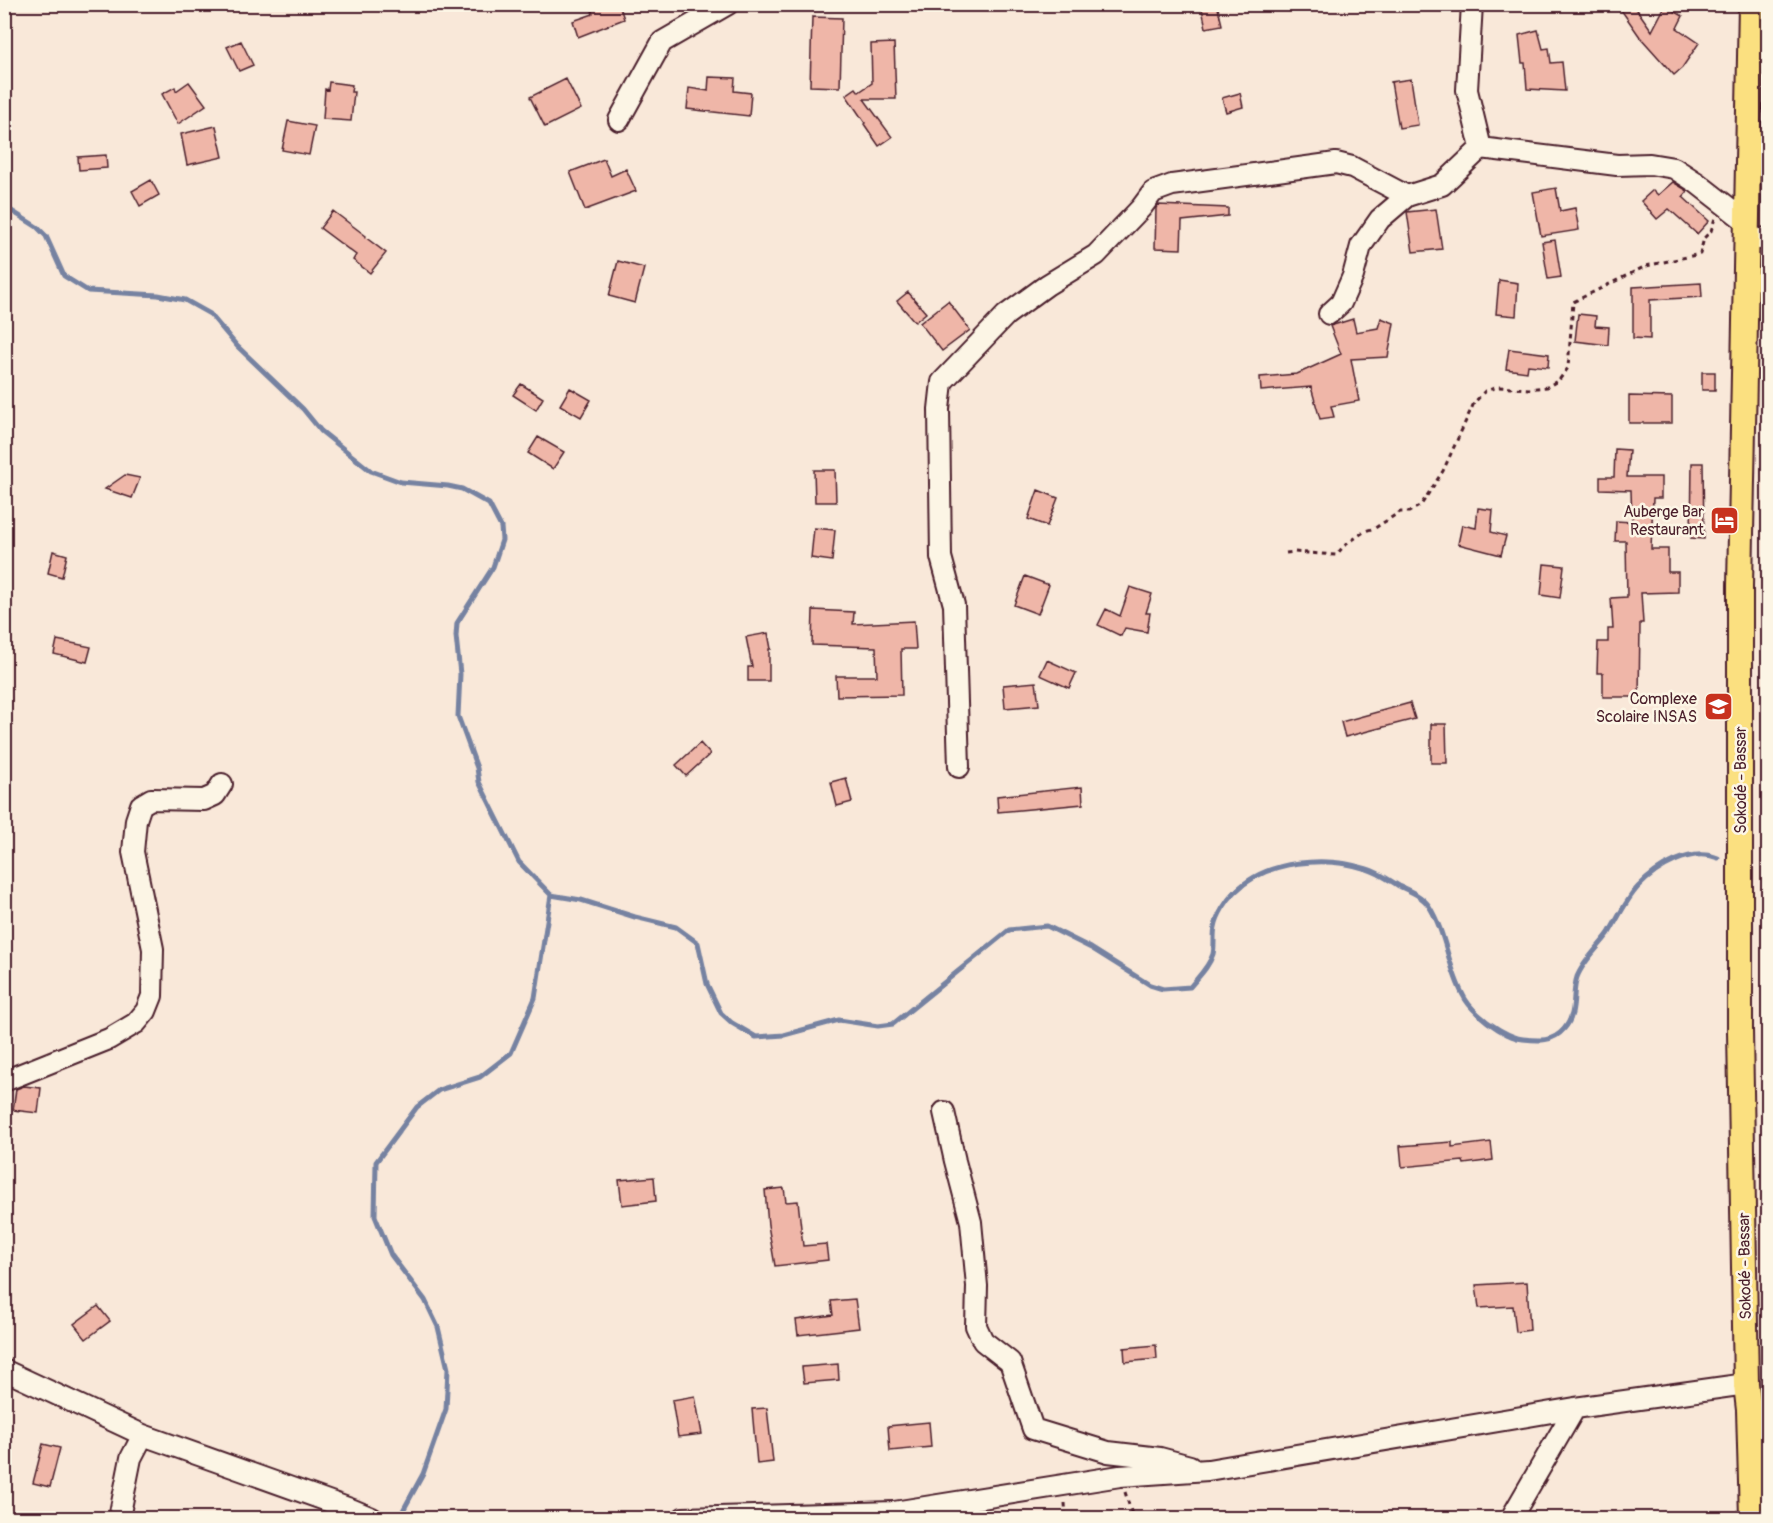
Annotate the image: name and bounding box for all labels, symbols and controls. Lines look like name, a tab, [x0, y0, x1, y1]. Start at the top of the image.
place label: Auberge Bar Restaurant	[1623, 502, 1705, 540]
hotel icon: Auberge Bar Restaurant	[1709, 504, 1741, 536]
place label: Complexe Scolaire INSAS	[1596, 689, 1697, 727]
school or university icon: Complexe Scolaire INSAS	[1702, 691, 1734, 723]
street label: Sokodé - Bassar	[1731, 726, 1751, 834]
street label: Sokodé - Bassar	[1734, 1212, 1756, 1320]

